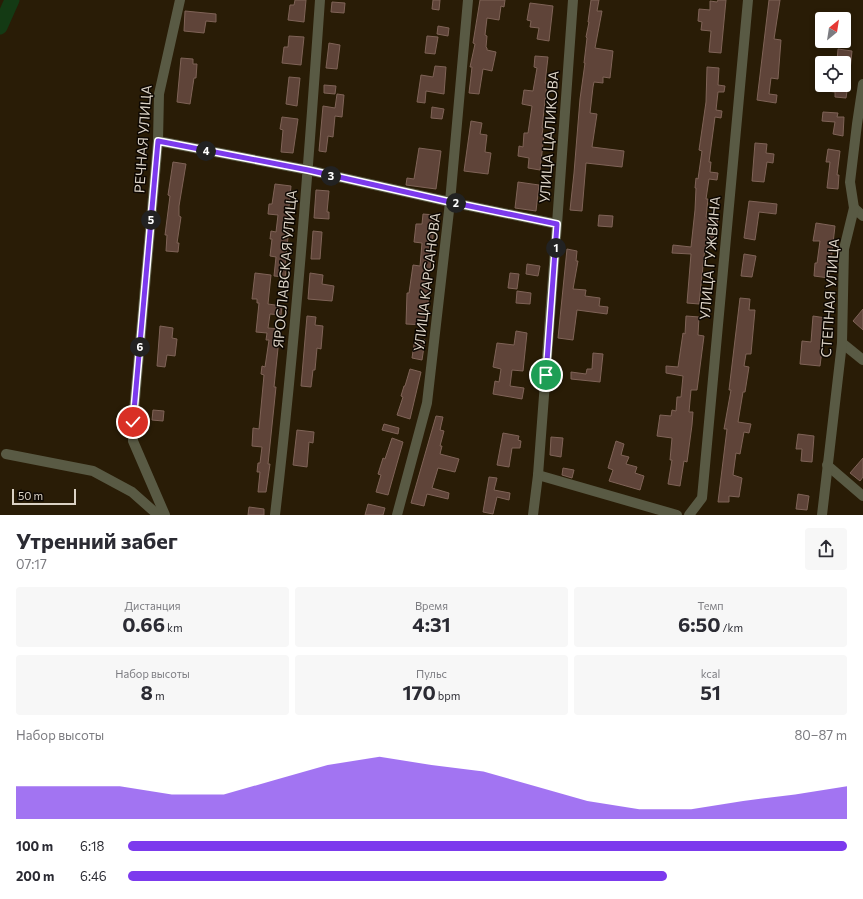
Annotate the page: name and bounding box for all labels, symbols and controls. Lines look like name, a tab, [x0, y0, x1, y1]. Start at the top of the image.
north arrow	[815, 12, 851, 48]
map controls	[815, 12, 851, 92]
button: locate	[815, 56, 851, 92]
street label: УЛИЦА ЦАЛИКОВА	[535, 70, 562, 204]
street label: РЕЧНАЯ УЛИЦА	[130, 84, 155, 194]
pin: 4	[196, 141, 216, 161]
text: 4	[203, 144, 209, 157]
pin: 3	[321, 166, 341, 186]
text: 3	[328, 169, 334, 182]
street label: ЯРОСЛАВСКАЯ УЛИЦА	[269, 189, 300, 349]
pin: 2	[446, 193, 466, 213]
street label: УЛИЦА ГУЖВИНА	[696, 195, 723, 320]
text: 2	[453, 196, 459, 209]
pin: 5	[141, 210, 161, 230]
street label: УЛИЦА КАРСАНОВА	[410, 211, 444, 352]
text: 5	[148, 213, 154, 226]
pin: 1	[546, 238, 566, 258]
street label: СТЕПНАЯ УЛИЦА	[817, 238, 842, 358]
text: 1	[554, 241, 558, 254]
pin: 6	[130, 337, 150, 357]
text: 6	[137, 340, 143, 353]
pin	[529, 358, 563, 392]
icon: arrive	[535, 364, 557, 386]
pin	[116, 405, 150, 439]
icon: check	[122, 411, 144, 433]
scale bar	[12, 487, 76, 506]
text: 50 m	[18, 489, 43, 502]
text: Утренний забег	[16, 527, 178, 554]
button: share	[805, 528, 847, 570]
text: 07:17	[16, 556, 47, 572]
text: Дистанция	[125, 599, 181, 612]
text: Время	[415, 599, 448, 612]
text: Темп	[697, 599, 724, 612]
text: 0.66	[122, 612, 165, 636]
text: 4:31	[412, 612, 451, 636]
text: 6:50	[678, 612, 721, 636]
text: km	[165, 621, 183, 634]
text: /km	[721, 621, 743, 634]
text: Набор высоты	[115, 667, 190, 680]
text: Пульс	[416, 667, 447, 680]
text: kcal	[701, 667, 720, 680]
text: 8	[140, 680, 153, 704]
text: 170	[403, 680, 436, 704]
text: 51	[700, 680, 721, 704]
text: m	[153, 689, 165, 702]
text: bpm	[436, 689, 460, 702]
text: Набор высоты	[16, 727, 104, 743]
text: 80–87 m	[794, 727, 847, 743]
text: 100 m	[16, 838, 53, 854]
text: 6:18	[80, 838, 104, 854]
text: 200 m	[16, 868, 54, 884]
text: 6:46	[80, 868, 107, 884]

